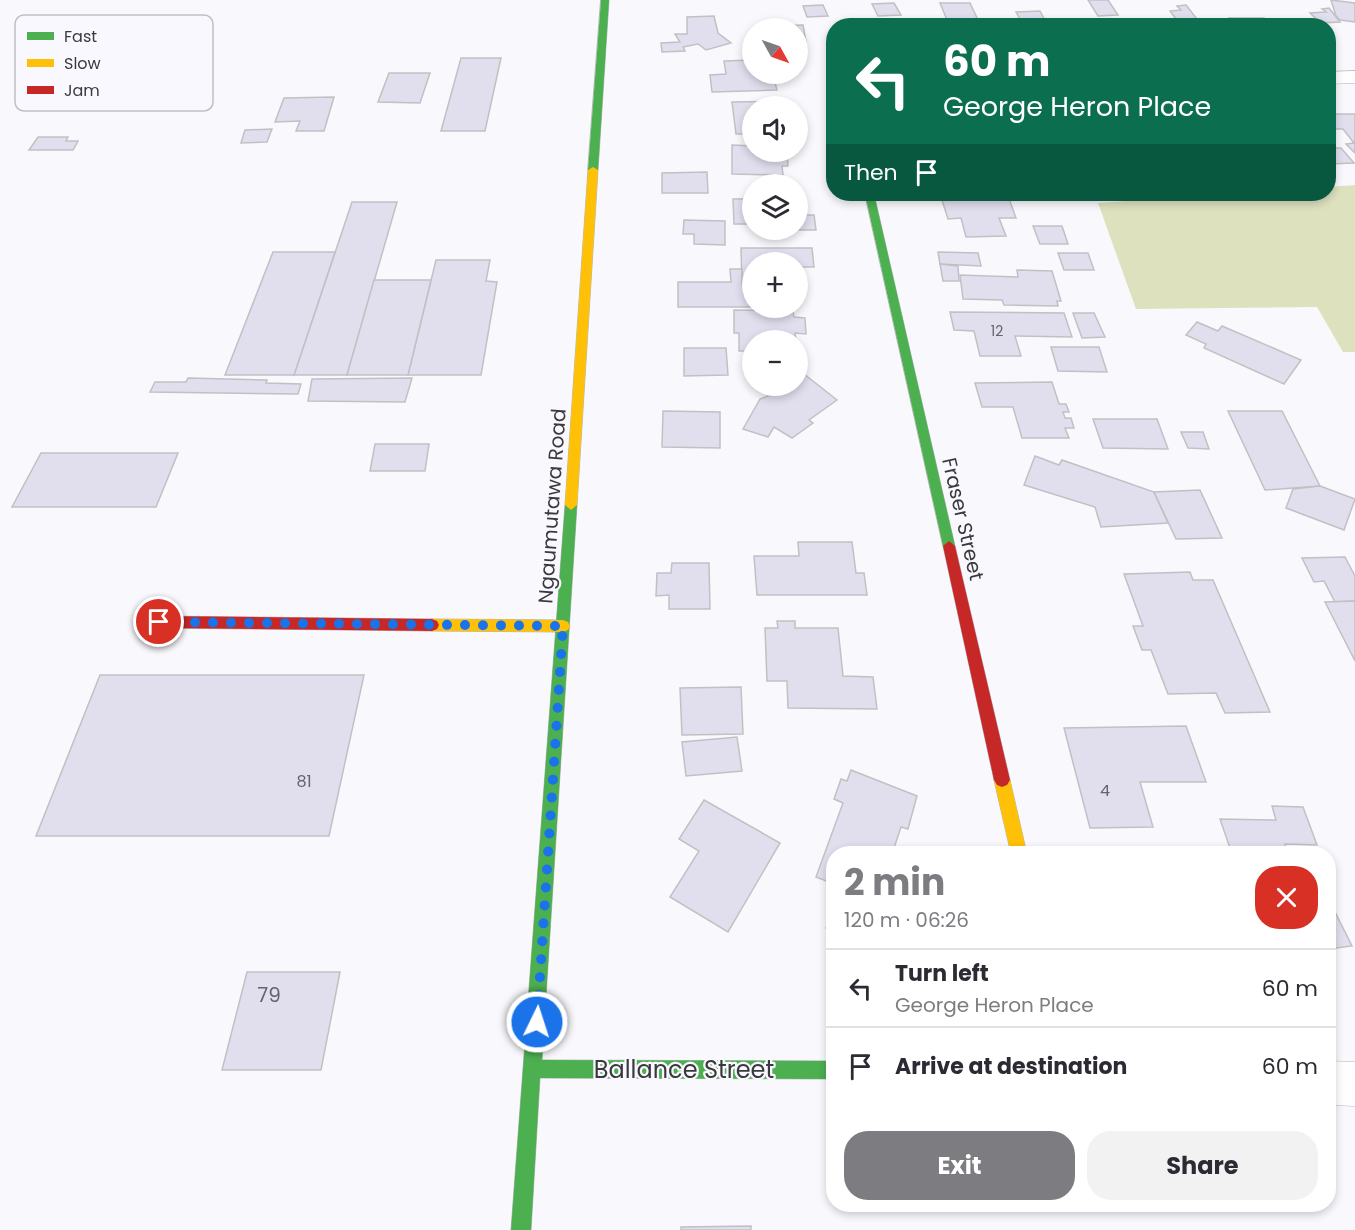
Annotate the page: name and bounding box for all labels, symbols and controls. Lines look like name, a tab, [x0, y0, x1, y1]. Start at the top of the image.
legend	[15, 15, 213, 111]
north arrow	[742, 18, 808, 84]
map controls	[742, 18, 808, 396]
text: Fast	[64, 25, 97, 48]
text: 60 m	[943, 32, 1051, 91]
icon: left	[844, 42, 922, 120]
text: Slow	[64, 52, 101, 75]
text: Jam	[64, 79, 100, 102]
text: George Heron Place	[943, 88, 1211, 125]
button: sound	[742, 96, 808, 162]
icon: arrive	[910, 156, 943, 189]
text: Then	[844, 157, 898, 188]
button: layers	[742, 174, 808, 240]
button: +	[742, 252, 808, 318]
house number: 12	[991, 321, 1003, 341]
button: −	[742, 330, 808, 396]
street label: Ngaumutawa Road	[531, 408, 573, 604]
street label: Fraser Street	[935, 455, 991, 583]
pin	[133, 596, 184, 647]
icon: arrive	[142, 605, 175, 638]
house number: 81	[296, 770, 312, 793]
house number: 4	[1100, 779, 1110, 802]
text: 2 min	[844, 857, 945, 908]
button: close	[1255, 866, 1318, 929]
text: 120 m · 06:26	[844, 906, 969, 934]
text: Turn left	[895, 958, 989, 989]
icon: left	[844, 972, 877, 1005]
text: 60 m	[1262, 973, 1318, 1004]
house number: 79	[257, 981, 281, 1009]
position arrow	[505, 990, 569, 1054]
text: George Heron Place	[895, 991, 1094, 1019]
icon: arrive	[844, 1050, 877, 1083]
text: Arrive at destination	[895, 1051, 1127, 1082]
text: 60 m	[1262, 1051, 1318, 1082]
street label: Ballance Street	[594, 1053, 774, 1086]
button: Exit	[844, 1131, 1075, 1200]
button: Share	[1087, 1131, 1318, 1200]

